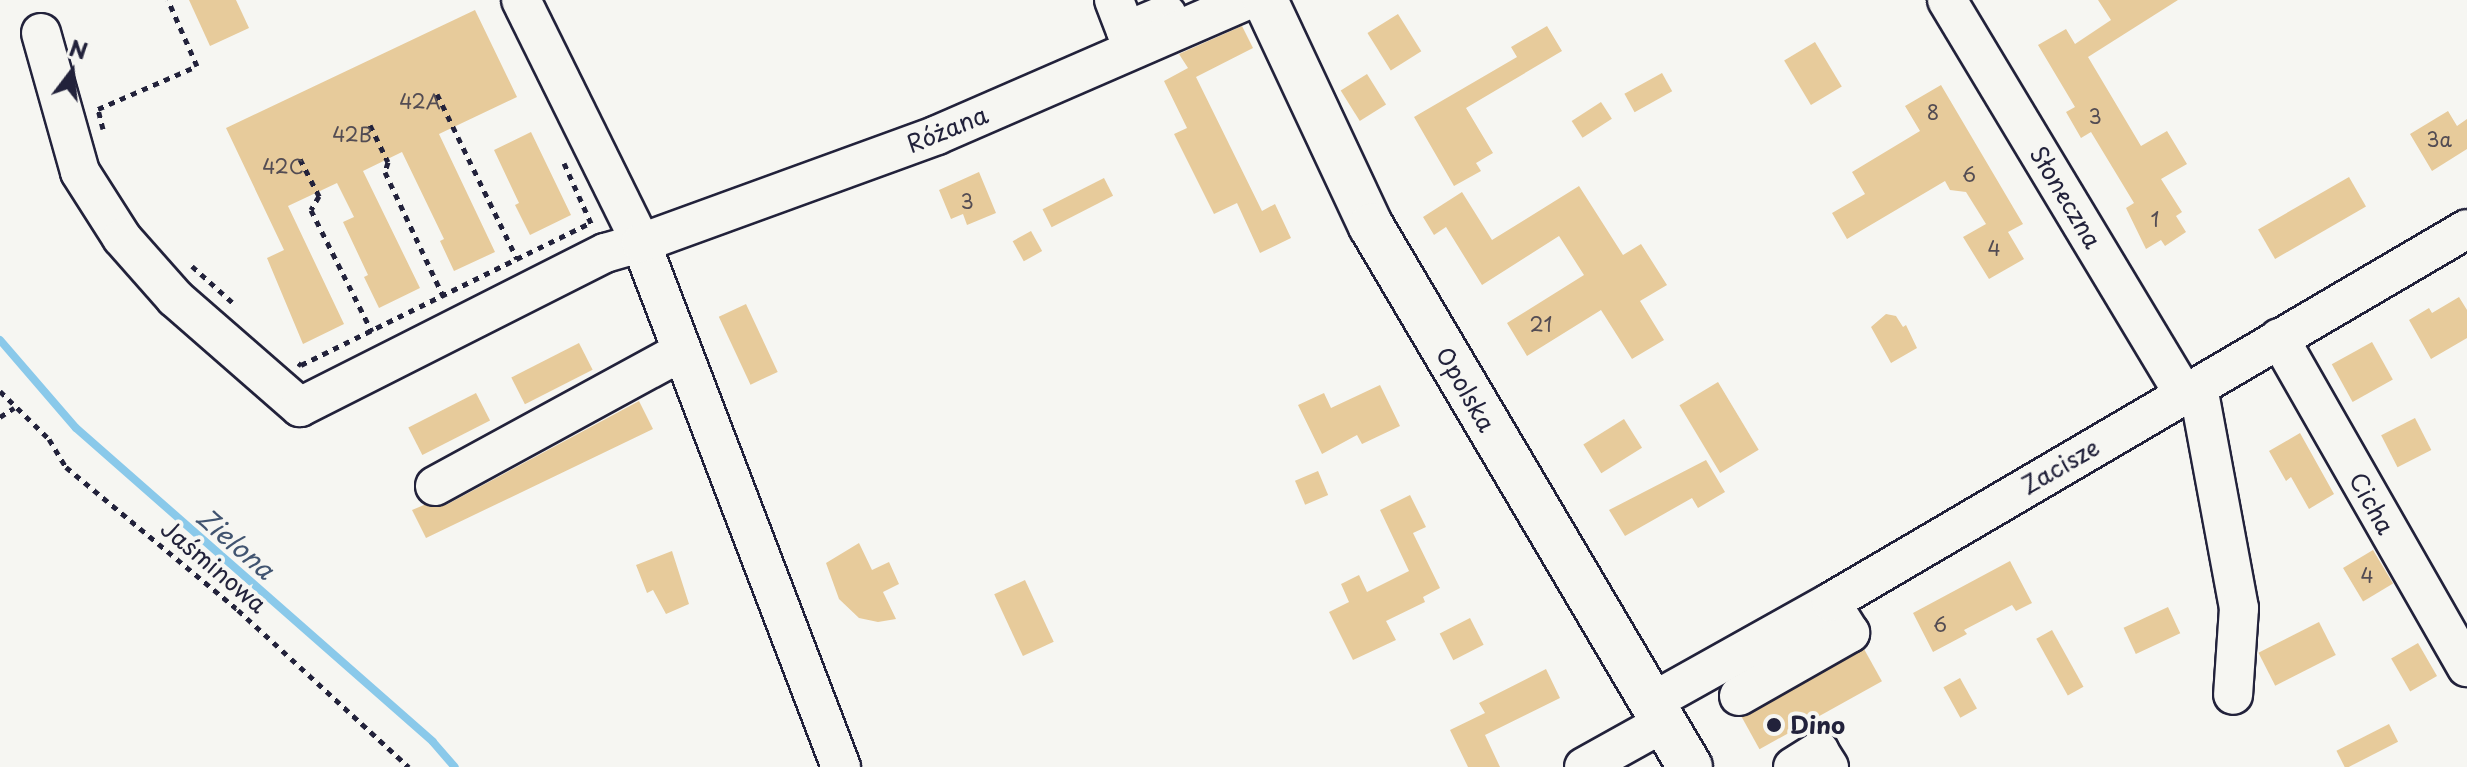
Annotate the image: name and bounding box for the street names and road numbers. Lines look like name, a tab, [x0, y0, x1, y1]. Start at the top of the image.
street label: Różana	[902, 100, 992, 158]
street label: Słoneczna	[2024, 141, 2108, 253]
street label: Opolska	[1430, 341, 1502, 437]
street label: Zacisze	[2016, 432, 2104, 500]
street label: Cicha	[2343, 467, 2401, 539]
street label: Jaśminowa	[155, 513, 273, 619]

